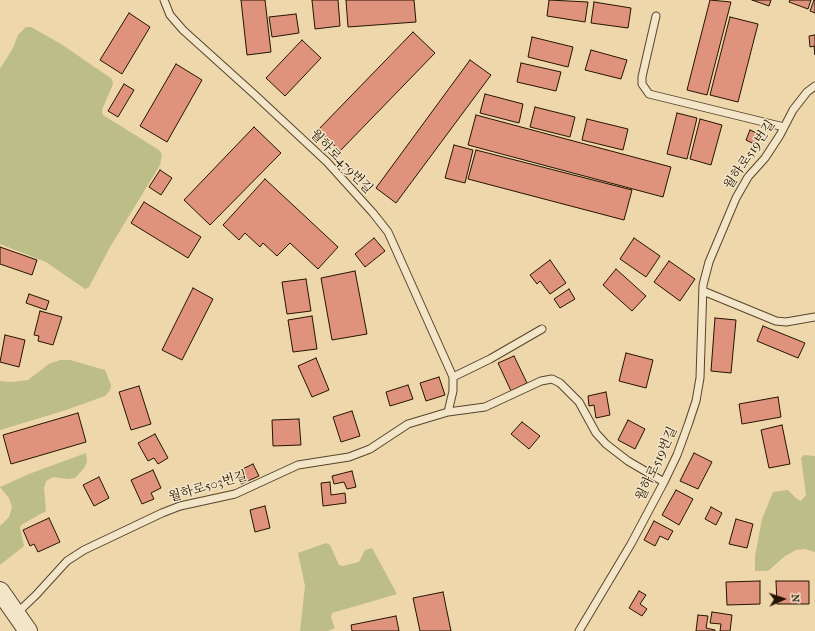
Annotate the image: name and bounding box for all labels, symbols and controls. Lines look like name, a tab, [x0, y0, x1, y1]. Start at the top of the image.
street label: 월하로519번길	[721, 118, 779, 192]
street label: 월하로479번길	[306, 127, 376, 197]
street label: 월하로519번길	[633, 425, 681, 503]
street label: 월하로503번길	[167, 468, 249, 506]
north arrow	[763, 579, 803, 619]
text: N	[789, 594, 802, 603]

